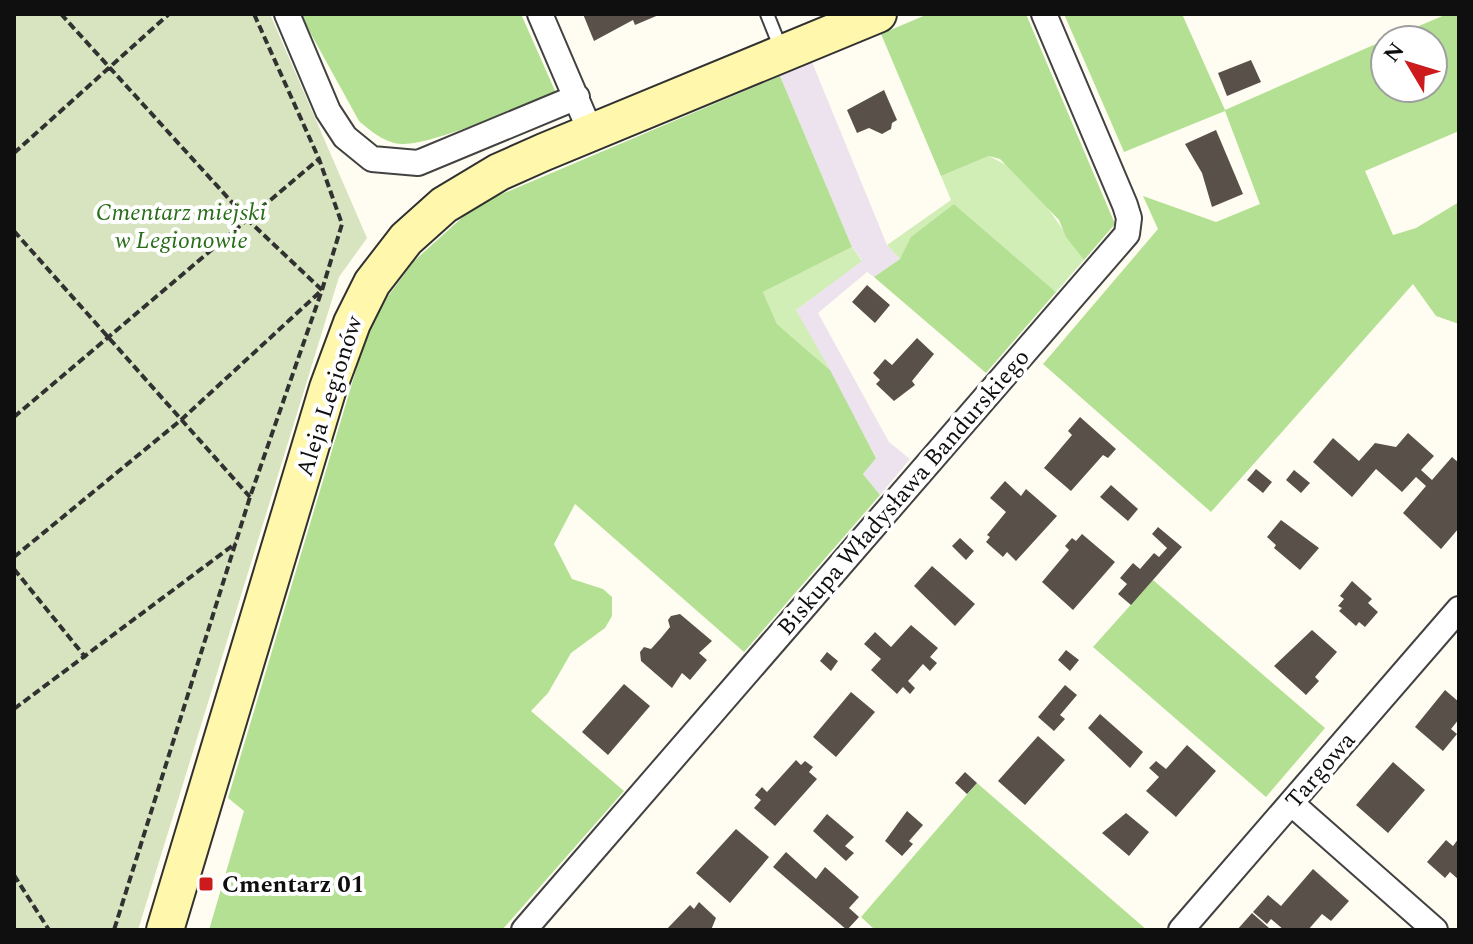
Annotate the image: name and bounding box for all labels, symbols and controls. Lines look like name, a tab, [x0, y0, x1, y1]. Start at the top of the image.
north arrow	[1369, 24, 1449, 104]
text: N	[1376, 35, 1413, 70]
park label: Cmentarz miejski w Legionowie	[96, 195, 266, 259]
street label: Aleja Legionów	[287, 310, 373, 481]
street label: Biskupa Władysława Bandurskiego	[769, 341, 1039, 644]
street label: Targowa	[1277, 724, 1365, 817]
place label: Cmentarz 01	[222, 867, 364, 903]
marker: Cmentarz 01	[197, 875, 215, 893]

